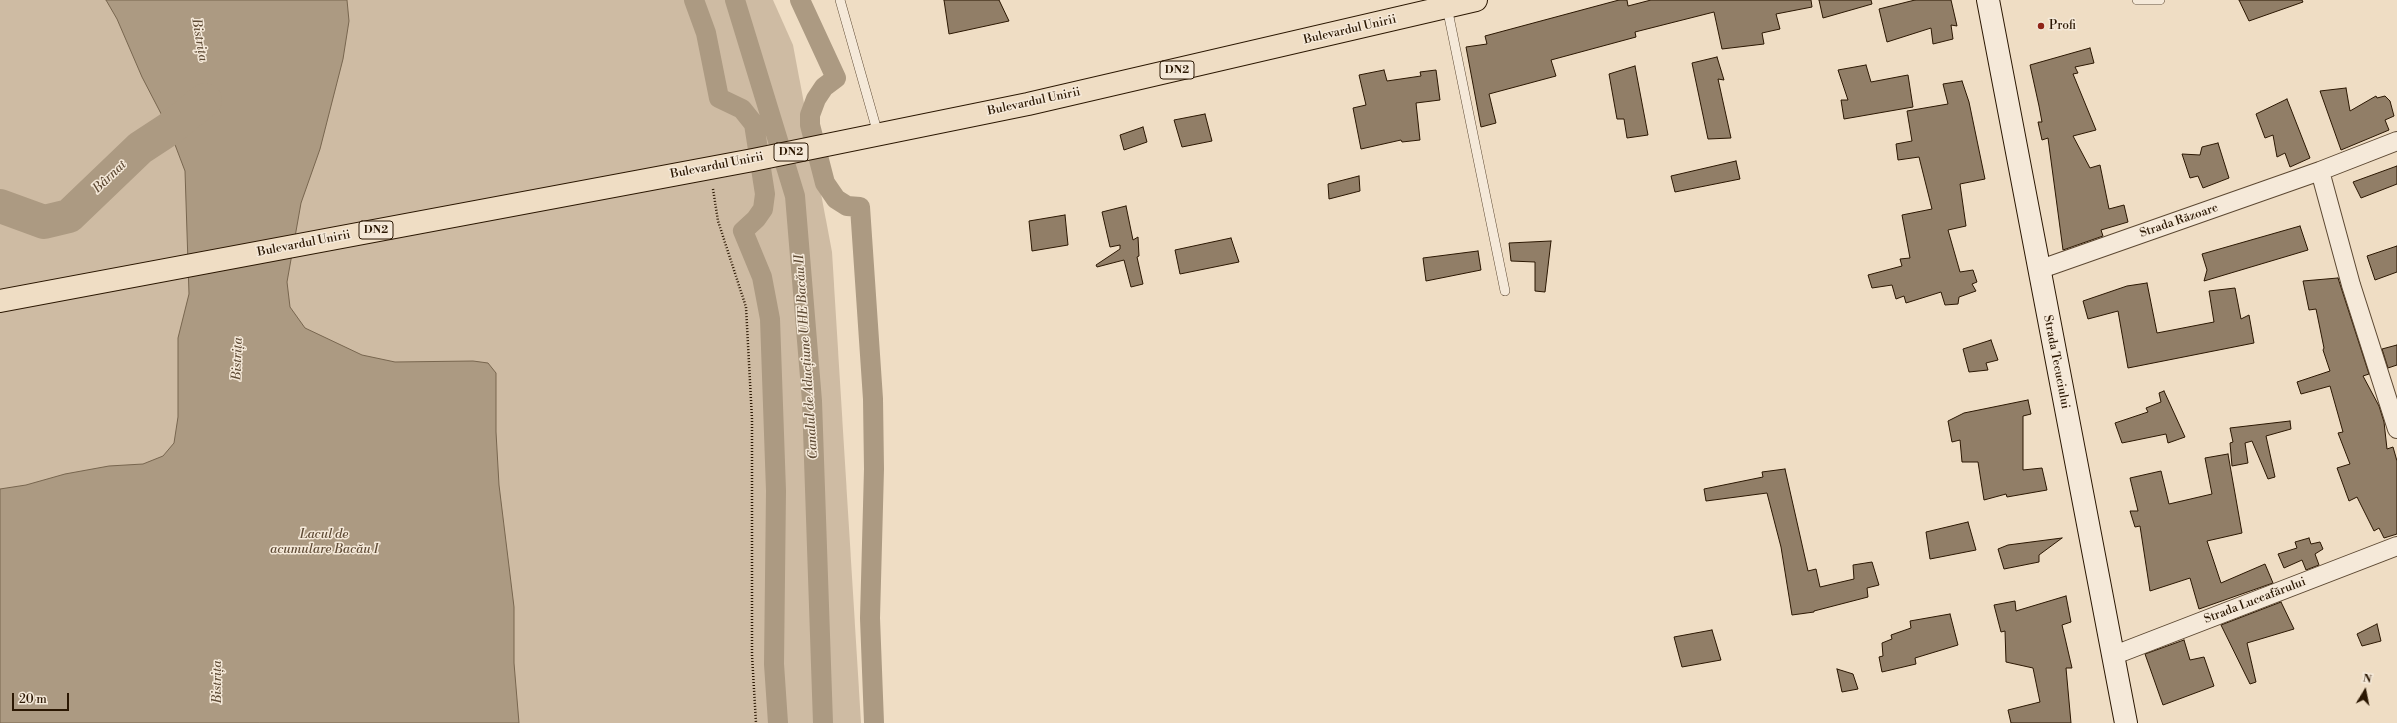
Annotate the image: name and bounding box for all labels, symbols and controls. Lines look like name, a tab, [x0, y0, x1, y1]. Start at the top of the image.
street label: Bulevardul Unirii	[1302, 12, 1398, 48]
water label: Bistrița	[188, 17, 210, 63]
place label: Profi	[2049, 19, 2076, 33]
marker: Profi	[2036, 21, 2046, 31]
road number: DN2	[1160, 61, 1194, 79]
street label: Bulevardul Unirii	[986, 85, 1082, 119]
road number: DN2	[774, 143, 808, 161]
street label: Bulevardul Unirii	[669, 150, 765, 182]
water label: Bârnat	[90, 157, 130, 197]
street label: Strada Răzoare	[2138, 201, 2220, 241]
road number: DN2	[359, 221, 393, 239]
street label: Bulevardul Unirii	[256, 228, 352, 260]
water label: Canalul de Aducțiune UHE Bacău II	[792, 254, 822, 460]
street label: Strada Tecuciului	[2040, 314, 2072, 410]
water label: Bistrița	[229, 337, 247, 381]
water label: Lacul de acumulare Bacău I	[270, 527, 378, 558]
street label: Strada Luceafărului	[2202, 575, 2308, 627]
water label: Bistrița	[210, 660, 226, 704]
north arrow	[2345, 671, 2385, 711]
text: N	[2362, 672, 2373, 687]
scale bar	[14, 685, 71, 711]
text: 20 m	[19, 692, 47, 707]

